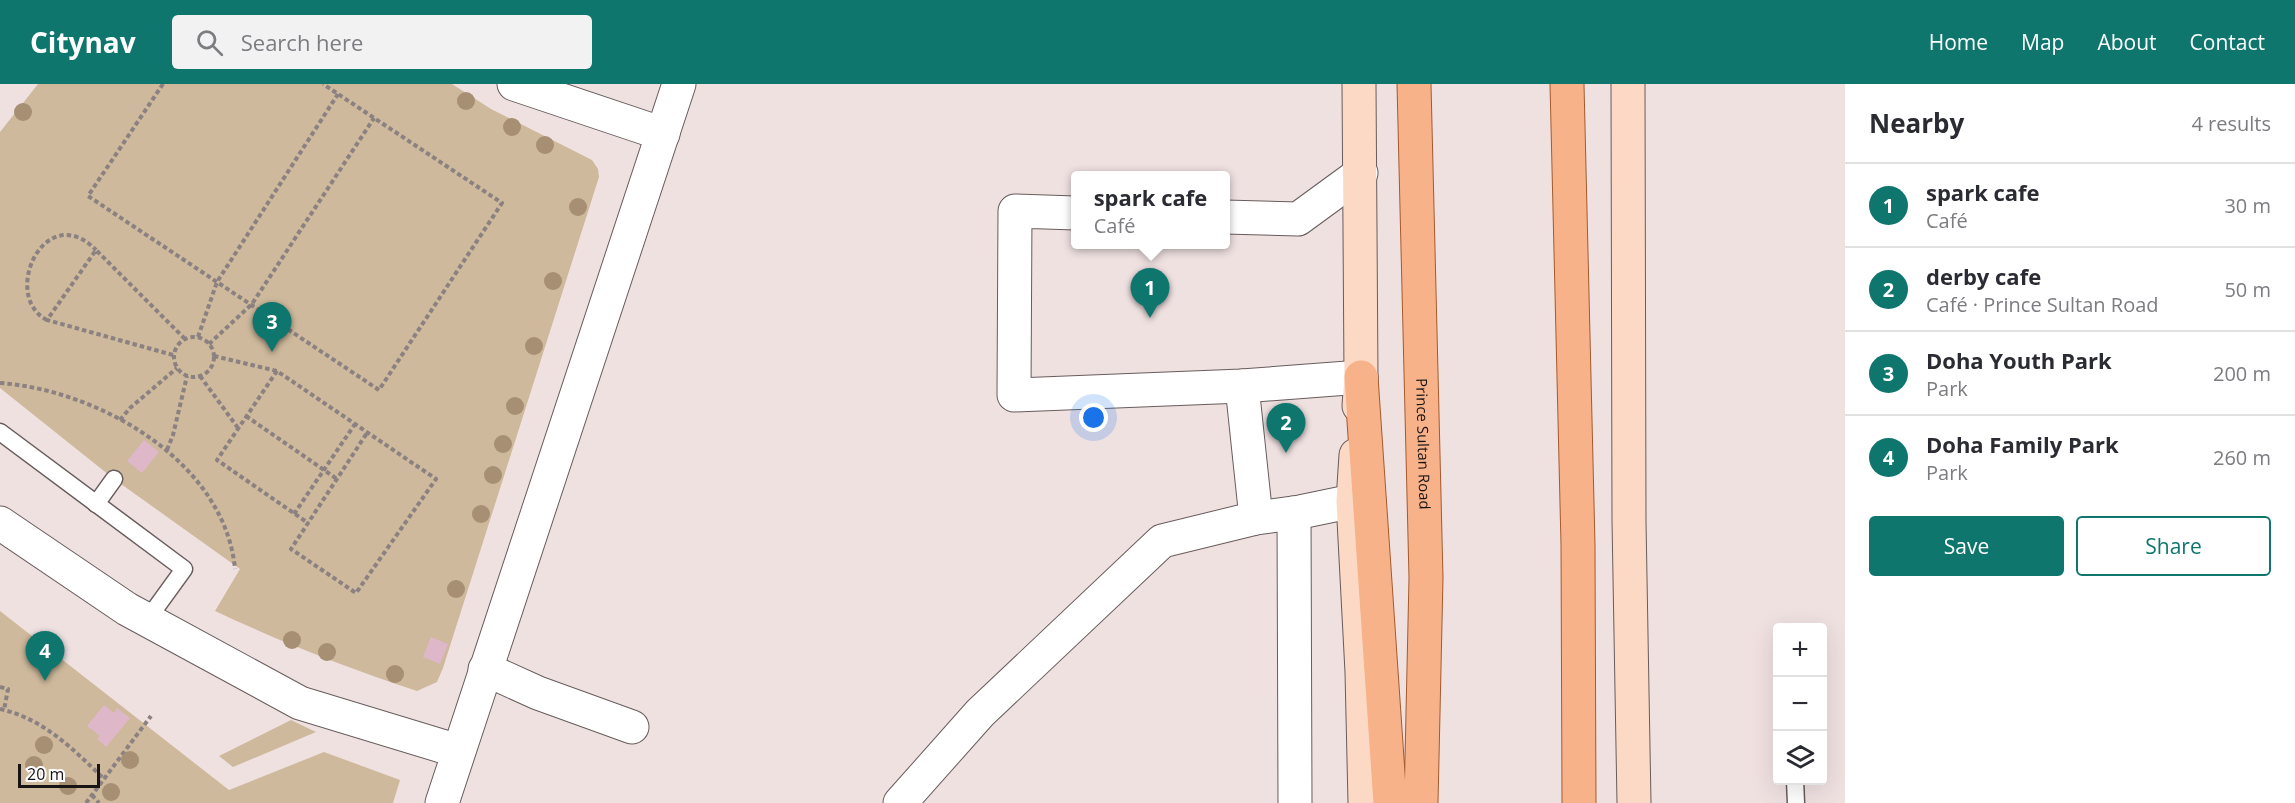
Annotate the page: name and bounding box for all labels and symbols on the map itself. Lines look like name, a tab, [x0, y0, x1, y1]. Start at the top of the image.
pin: 1	[1130, 268, 1170, 318]
pin: 3	[252, 302, 292, 352]
street label: Prince Sultan Road	[1412, 378, 1435, 510]
your location	[1079, 403, 1108, 432]
pin: 2	[1266, 404, 1306, 453]
pin: 4	[26, 632, 64, 681]
scale bar	[18, 761, 100, 788]

